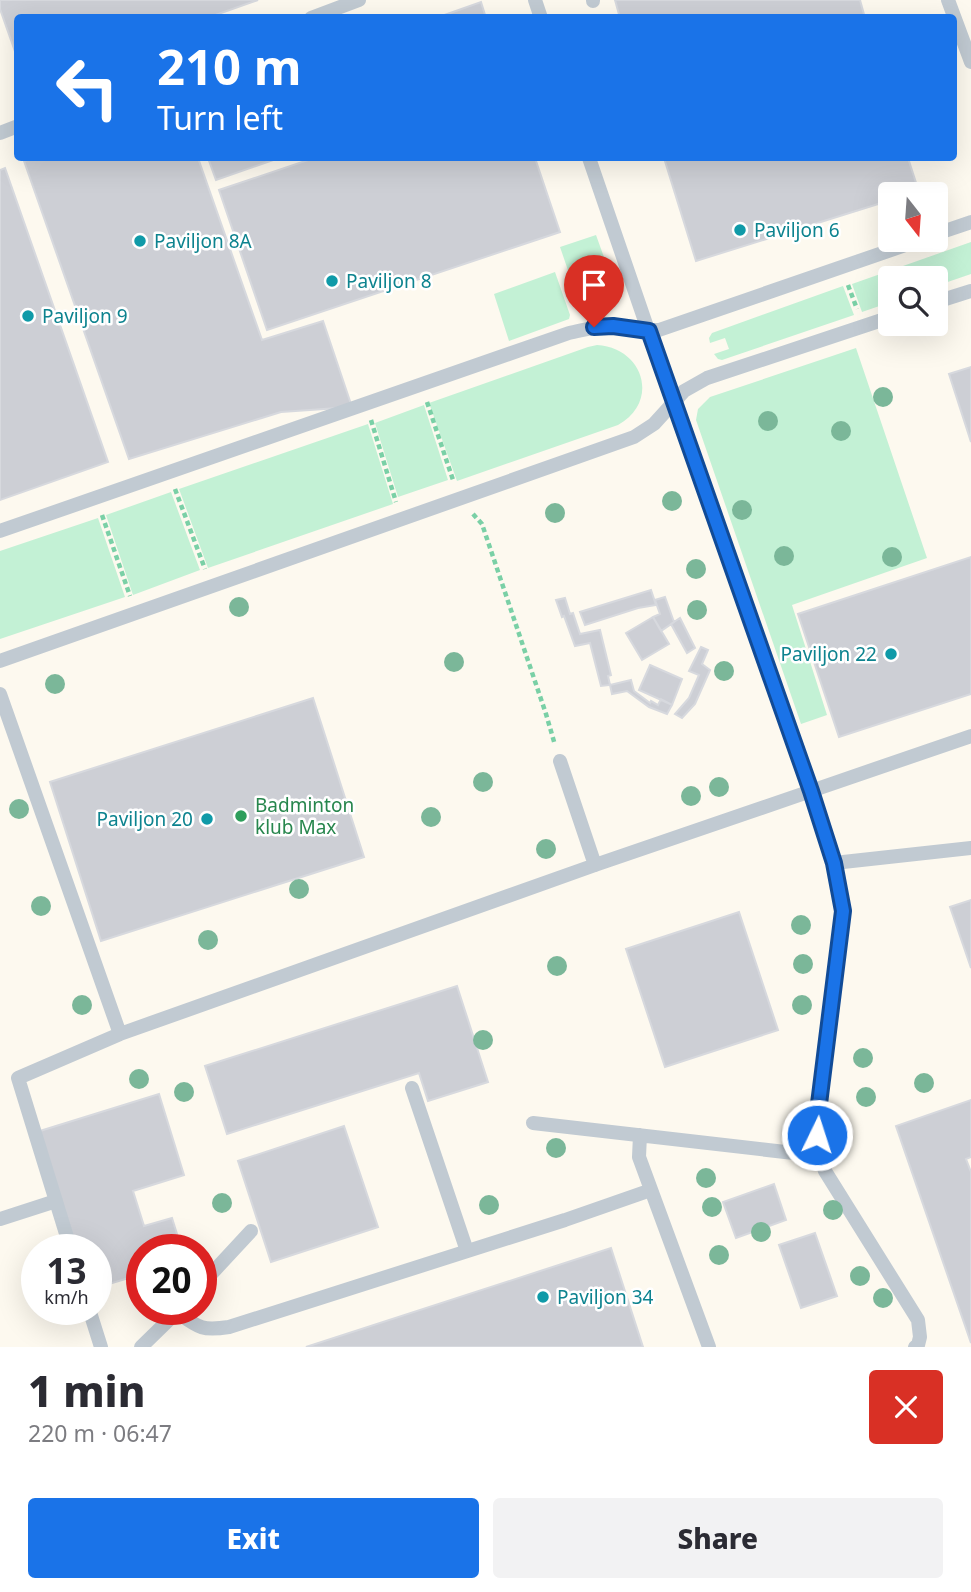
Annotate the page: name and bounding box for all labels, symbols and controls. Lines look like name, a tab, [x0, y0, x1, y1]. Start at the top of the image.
text: 210 m	[157, 33, 302, 99]
icon: left	[42, 42, 133, 133]
text: Turn left	[157, 96, 283, 139]
north arrow	[878, 182, 948, 252]
map controls	[878, 182, 948, 336]
place label: Paviljon 6	[754, 217, 840, 243]
marker: Paviljon 6	[732, 222, 748, 238]
place label: Paviljon 8A	[154, 228, 253, 254]
marker: Paviljon 8A	[132, 233, 148, 249]
pin	[564, 255, 624, 327]
icon: arrive	[575, 266, 613, 304]
button: search	[878, 266, 948, 336]
place label: Paviljon 8	[346, 268, 432, 294]
marker: Paviljon 8	[324, 273, 340, 289]
place label: Paviljon 9	[42, 303, 128, 329]
marker: Paviljon 9	[20, 308, 36, 324]
place label: Paviljon 22	[781, 641, 877, 667]
marker: Paviljon 22	[883, 646, 899, 662]
place label: Badminton klub Max	[255, 792, 354, 840]
place label: Paviljon 20	[97, 806, 193, 832]
marker: Badminton klub Max	[233, 808, 249, 824]
marker: Paviljon 20	[199, 811, 215, 827]
position arrow	[780, 1098, 854, 1172]
speed limit sign: 20	[126, 1234, 217, 1325]
text: 13	[46, 1247, 87, 1294]
place label: Paviljon 34	[557, 1284, 654, 1310]
text: km/h	[44, 1285, 89, 1309]
marker: Paviljon 34	[535, 1289, 551, 1305]
text: 1 min	[28, 1362, 145, 1419]
button: close	[869, 1370, 943, 1444]
text: 220 m · 06:47	[28, 1417, 172, 1449]
button: Exit	[28, 1498, 479, 1578]
button: Share	[493, 1498, 943, 1578]

